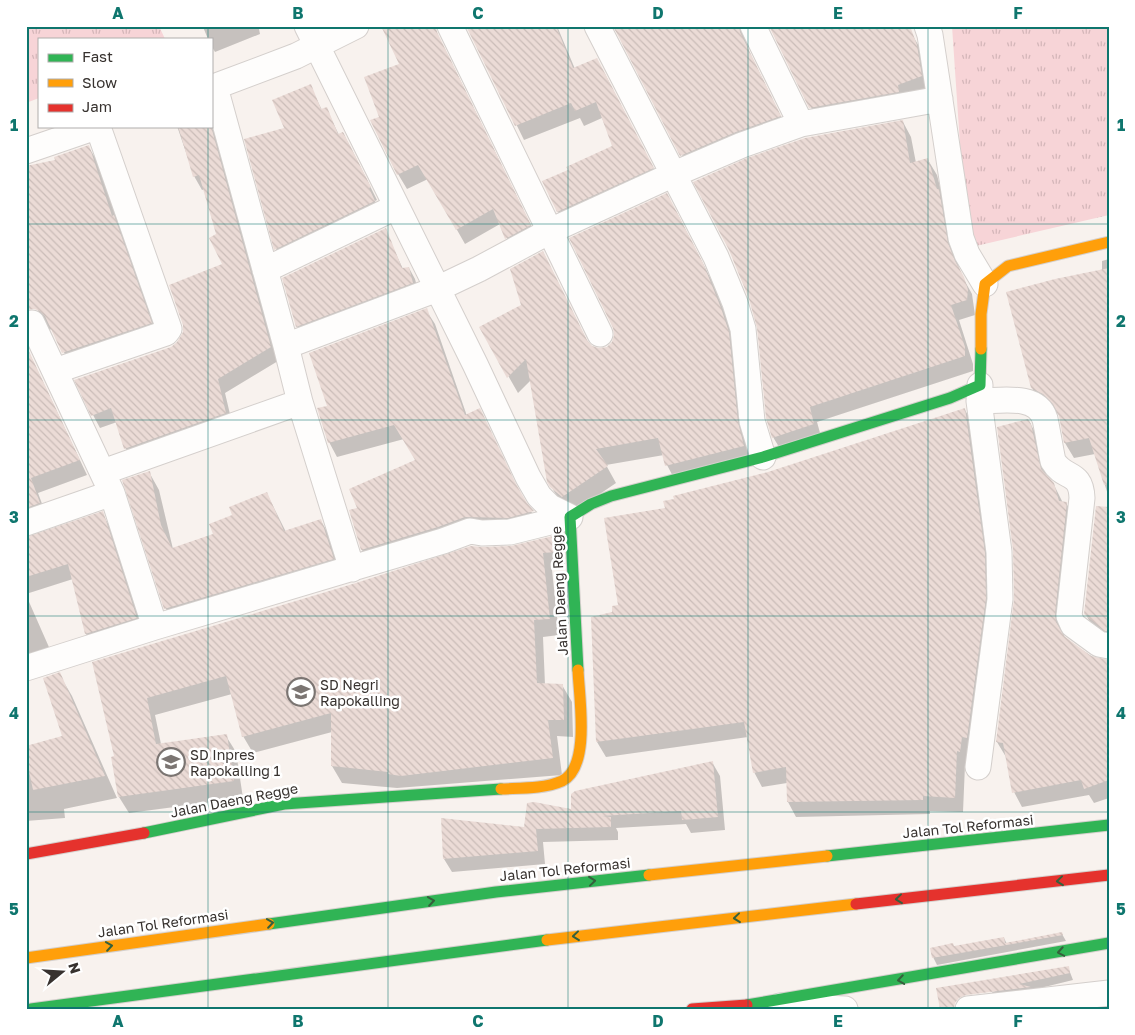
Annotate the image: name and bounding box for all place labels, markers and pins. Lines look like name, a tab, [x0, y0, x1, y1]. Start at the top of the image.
place label: SD Negri Rapokalling	[320, 676, 400, 709]
school or university icon: SD Negri Rapokalling	[286, 677, 316, 707]
place label: SD Inpres Rapokalling 1	[190, 746, 280, 779]
school or university icon: SD Inpres Rapokalling 1	[156, 747, 186, 777]

